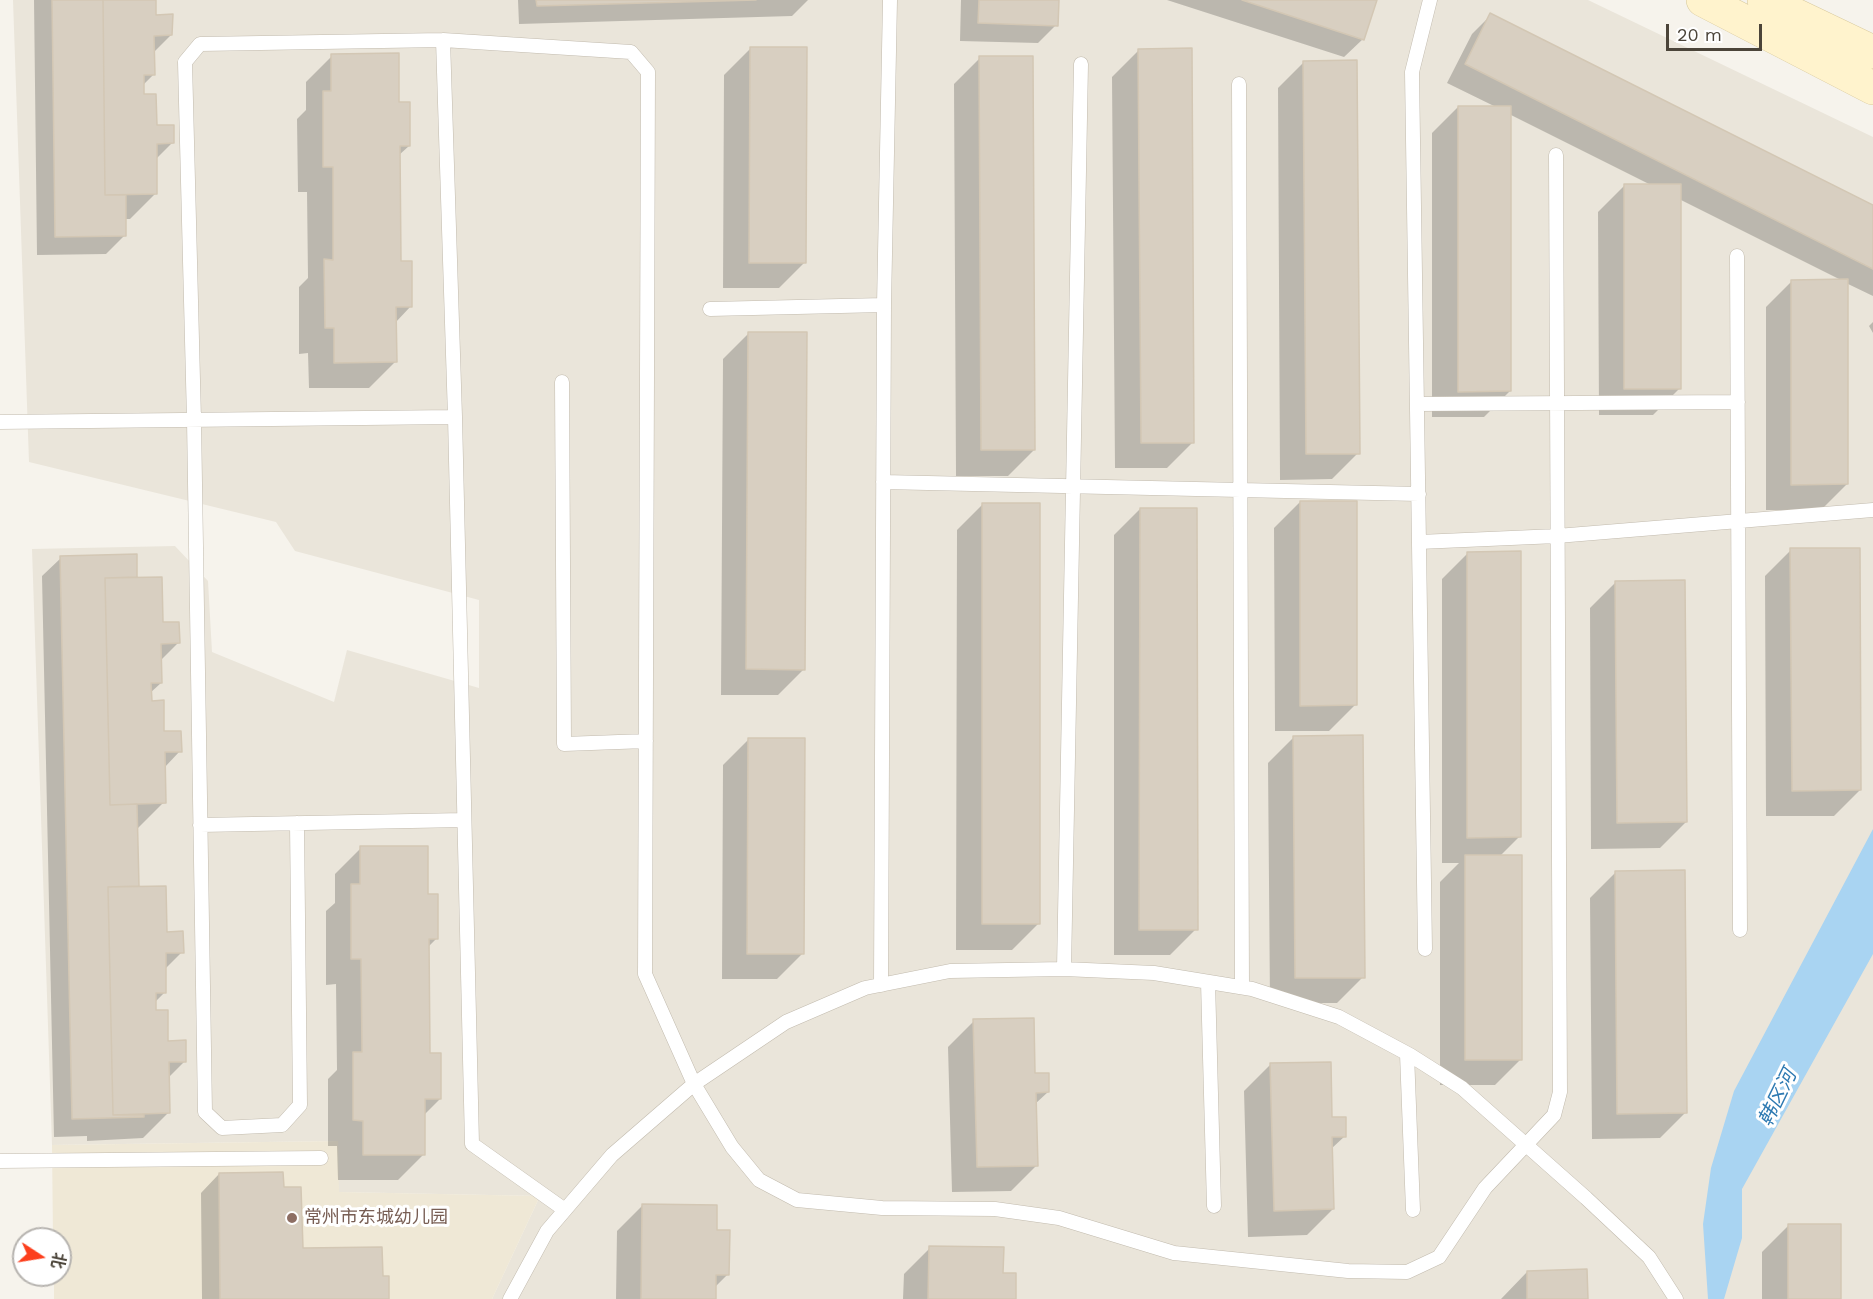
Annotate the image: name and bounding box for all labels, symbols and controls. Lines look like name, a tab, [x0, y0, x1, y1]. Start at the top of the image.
scale bar	[1669, 12, 1765, 50]
text: 20 m	[1677, 24, 1722, 45]
water label: 韩区河	[1754, 1066, 1802, 1130]
place label: 常州市东城幼儿园	[304, 1207, 448, 1229]
marker: 常州市东城幼儿园	[285, 1211, 299, 1225]
north arrow	[12, 1227, 72, 1287]
text: 北	[47, 1251, 69, 1270]

